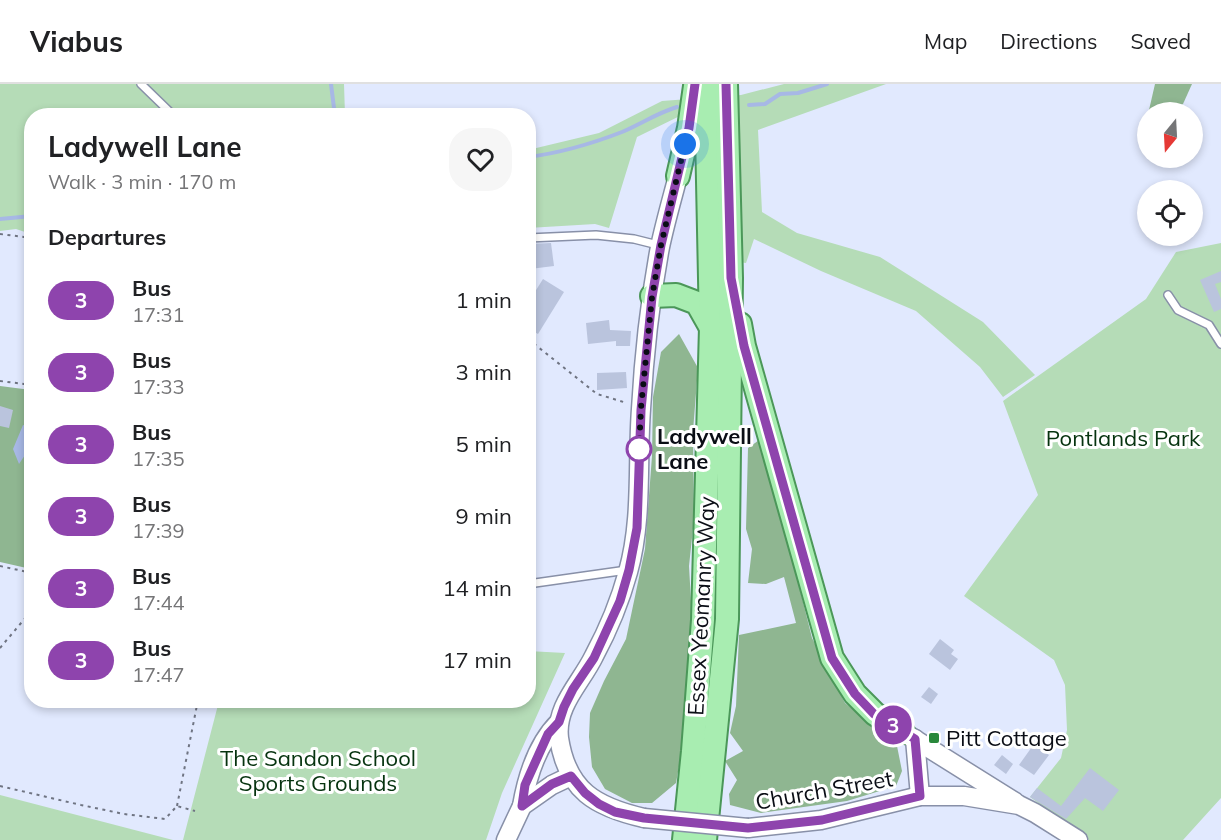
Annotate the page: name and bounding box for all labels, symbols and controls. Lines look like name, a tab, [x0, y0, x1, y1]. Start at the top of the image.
text: Viabus	[30, 24, 123, 59]
text: Map	[924, 28, 967, 54]
text: Directions	[1000, 28, 1097, 54]
text: Saved	[1130, 28, 1191, 54]
north arrow	[1137, 102, 1203, 168]
map controls	[1137, 102, 1203, 246]
button: heart	[449, 128, 512, 191]
text: Ladywell Lane	[48, 129, 242, 164]
your location	[670, 129, 700, 159]
text: Walk · 3 min · 170 m	[48, 169, 236, 194]
button: locate	[1137, 180, 1203, 246]
text: Departures	[48, 223, 166, 251]
text: Bus	[132, 274, 171, 302]
text: 1 min	[456, 286, 512, 314]
text: 3	[75, 287, 87, 313]
text: 17:31	[132, 302, 185, 327]
text: Bus	[132, 346, 171, 374]
text: 3 min	[456, 358, 512, 386]
text: 3	[75, 359, 87, 385]
text: 17:33	[132, 374, 185, 399]
text: Bus	[132, 418, 171, 446]
place label: Ladywell Lane	[657, 422, 752, 475]
park label: Pontlands Park	[1046, 424, 1201, 452]
text: 5 min	[456, 430, 512, 458]
text: 3	[75, 431, 87, 457]
marker: Ladywell Lane	[626, 436, 652, 462]
text: 17:35	[132, 446, 185, 471]
text: Bus	[132, 490, 171, 518]
street label: Essex Yeomanry Way	[681, 495, 721, 716]
text: 9 min	[456, 502, 512, 530]
text: 3	[75, 503, 87, 529]
text: 17:39	[132, 518, 185, 543]
text: Bus	[132, 562, 171, 590]
text: 14 min	[442, 574, 512, 602]
text: 3	[75, 575, 87, 601]
text: 17:44	[132, 590, 185, 615]
text: Bus	[132, 634, 171, 662]
text: 17 min	[442, 646, 512, 674]
text: 3	[75, 647, 87, 673]
text: 17:47	[132, 662, 185, 687]
line badge: 3	[874, 706, 912, 744]
text: 3	[887, 712, 899, 738]
place label: Pitt Cottage	[946, 724, 1067, 752]
marker: Pitt Cottage	[927, 731, 941, 745]
park label: The Sandon School Sports Grounds	[220, 744, 416, 797]
street label: Church Street	[753, 764, 895, 816]

